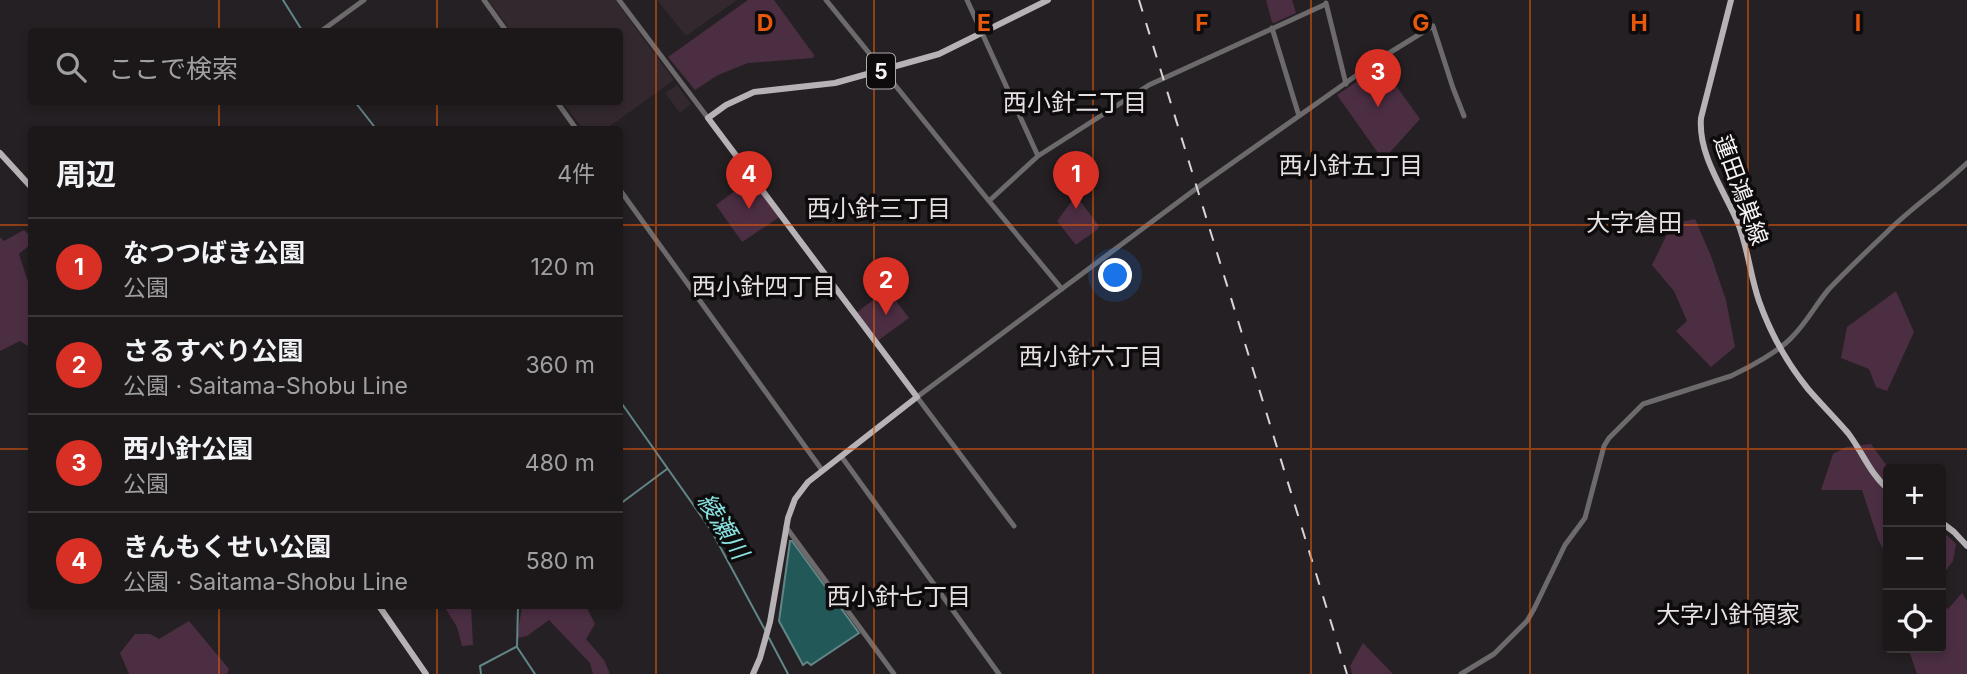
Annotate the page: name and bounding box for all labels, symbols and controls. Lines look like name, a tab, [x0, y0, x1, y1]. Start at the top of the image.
text: D	[757, 9, 773, 37]
text: E	[977, 9, 991, 37]
text: F	[1195, 9, 1209, 37]
text: G	[1412, 9, 1430, 37]
text: H	[1630, 9, 1648, 37]
text: I	[1855, 9, 1861, 37]
search box	[28, 28, 623, 105]
icon: search	[52, 48, 90, 86]
pin: 3	[1355, 49, 1401, 107]
text: ここで検索	[108, 53, 238, 84]
road number: 5	[867, 54, 895, 88]
district label: 西小針二丁目	[1003, 88, 1147, 117]
street label: 蓮田鴻巣線	[1708, 131, 1774, 249]
pin: 4	[726, 151, 772, 209]
pin: 1	[1053, 151, 1099, 209]
district label: 西小針五丁目	[1279, 151, 1423, 180]
text: 周辺	[56, 156, 116, 192]
text: 4件	[557, 160, 595, 188]
district label: 西小針三丁目	[807, 194, 951, 223]
district label: 大字倉田	[1586, 208, 1682, 237]
text: なつつばき公園	[123, 237, 305, 268]
text: 1	[74, 253, 84, 281]
text: 120 m	[530, 253, 595, 281]
pin: 2	[863, 257, 909, 315]
your location	[1098, 258, 1132, 292]
district label: 西小針四丁目	[692, 272, 836, 301]
text: 公園	[123, 274, 169, 302]
text: さるすべり公園	[123, 335, 303, 366]
district label: 西小針六丁目	[1019, 342, 1163, 371]
text: 2	[72, 351, 86, 379]
text: 360 m	[525, 351, 595, 379]
text: 公園 · Saitama-Shobu Line	[123, 372, 408, 400]
text: 西小針公園	[123, 433, 253, 464]
text: 3	[72, 449, 86, 477]
text: 480 m	[525, 449, 595, 477]
map controls	[1883, 464, 1946, 653]
button: +	[1883, 464, 1946, 527]
text: 公園	[123, 470, 169, 498]
water label: 綾瀬川	[692, 488, 756, 567]
button: −	[1883, 527, 1946, 590]
text: きんもくせい公園	[123, 531, 331, 562]
text: 4	[71, 547, 87, 575]
text: 580 m	[526, 547, 595, 575]
text: 公園 · Saitama-Shobu Line	[123, 568, 408, 596]
district label: 西小針七丁目	[827, 582, 971, 611]
button: locate	[1883, 590, 1946, 653]
district label: 大字小針領家	[1656, 600, 1800, 629]

